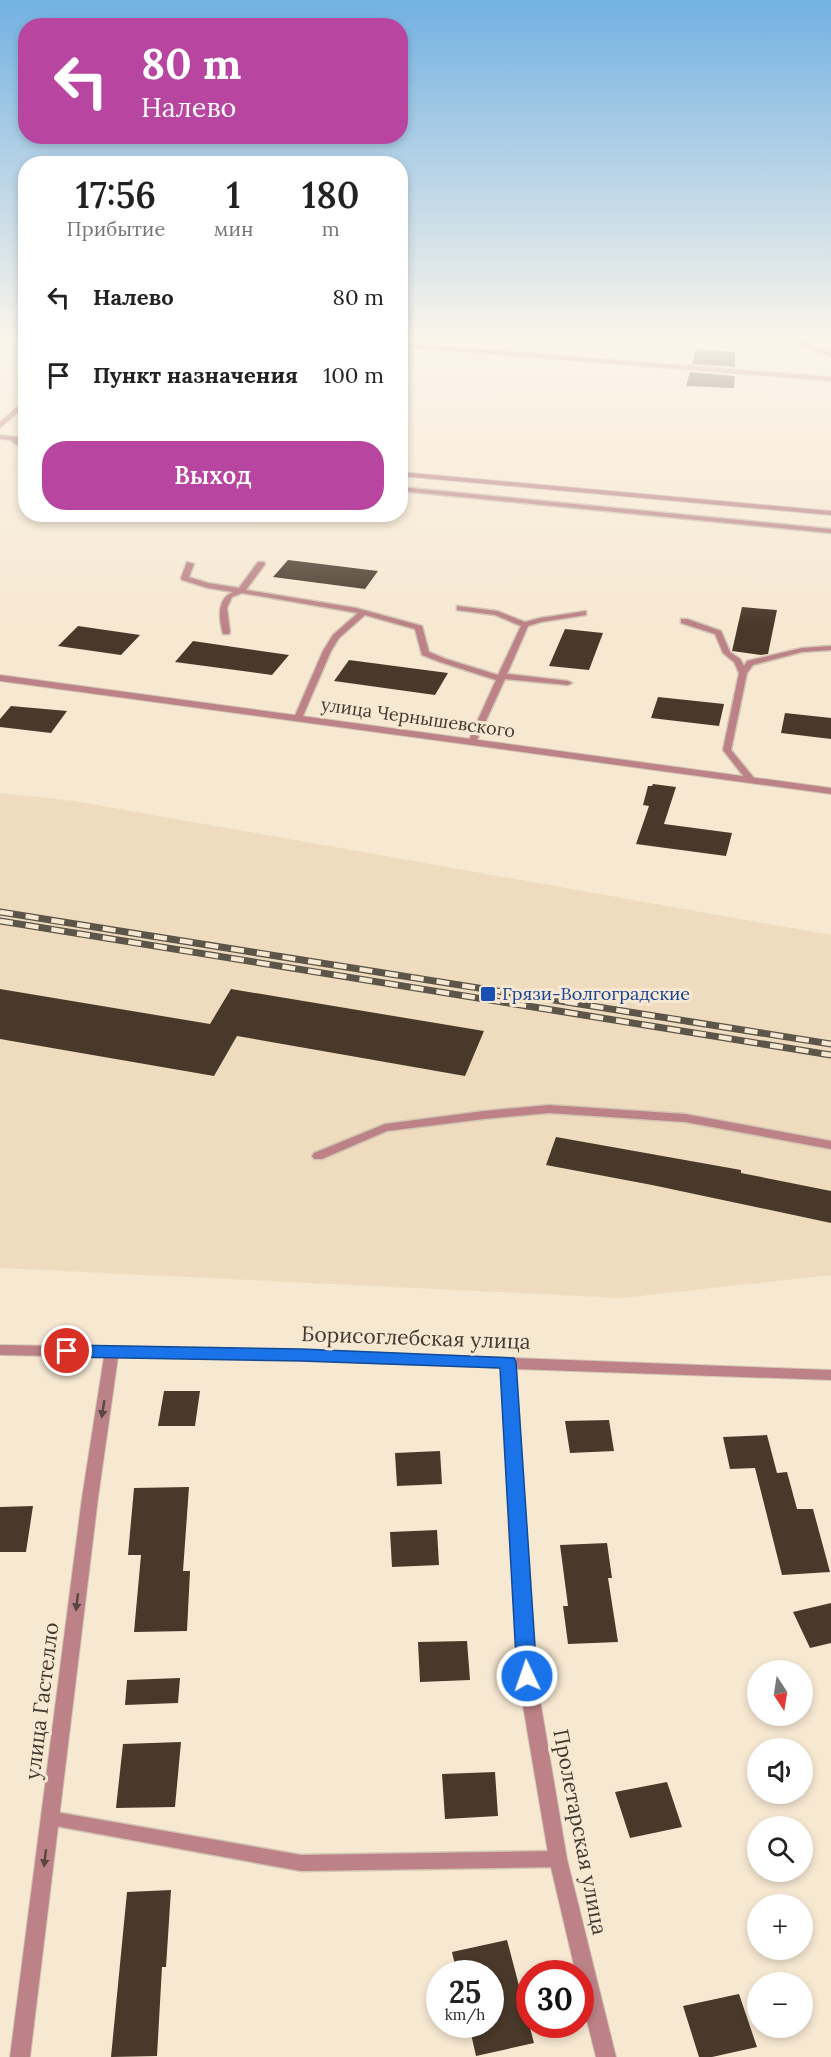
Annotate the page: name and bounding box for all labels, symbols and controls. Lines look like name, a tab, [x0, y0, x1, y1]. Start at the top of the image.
text: 80 m	[141, 37, 241, 91]
icon: left	[42, 42, 120, 120]
text: Налево	[141, 90, 236, 124]
text: 17:56	[76, 172, 156, 218]
text: 1	[227, 172, 241, 218]
text: 180	[302, 172, 359, 218]
text: Прибытие	[67, 216, 165, 241]
text: мин	[214, 216, 254, 241]
text: m	[322, 216, 340, 241]
icon: left	[42, 281, 75, 314]
text: Налево	[93, 283, 174, 311]
text: 80 m	[333, 283, 384, 311]
icon: arrive	[42, 359, 75, 392]
text: Пункт назначения	[93, 361, 298, 389]
text: 100 m	[323, 361, 384, 389]
button: Выход	[42, 441, 384, 510]
street label: улица Чернышевского	[319, 692, 517, 743]
place label: Грязи-Волгоградские	[502, 982, 690, 1005]
marker: Грязи-Волгоградские	[479, 985, 497, 1003]
street label: Борисоглебская улица	[301, 1320, 531, 1355]
pin	[41, 1325, 92, 1376]
icon: arrive	[50, 1334, 83, 1367]
one-way arrow	[99, 1400, 108, 1419]
one-way arrow	[72, 1593, 82, 1612]
street label: улица Гастелло	[18, 1621, 65, 1781]
position arrow	[495, 1644, 559, 1708]
north arrow	[747, 1660, 813, 1726]
map controls	[747, 1660, 813, 2038]
street label: Пролетарская улица	[547, 1727, 614, 1937]
button: sound	[747, 1738, 813, 1804]
button: search	[747, 1816, 813, 1882]
one-way arrow	[41, 1849, 50, 1868]
button: +	[747, 1894, 813, 1960]
speed limit sign: 30	[516, 1960, 594, 2038]
button: −	[747, 1972, 813, 2038]
text: 25	[449, 1973, 481, 2011]
text: km/h	[445, 2005, 485, 2024]

